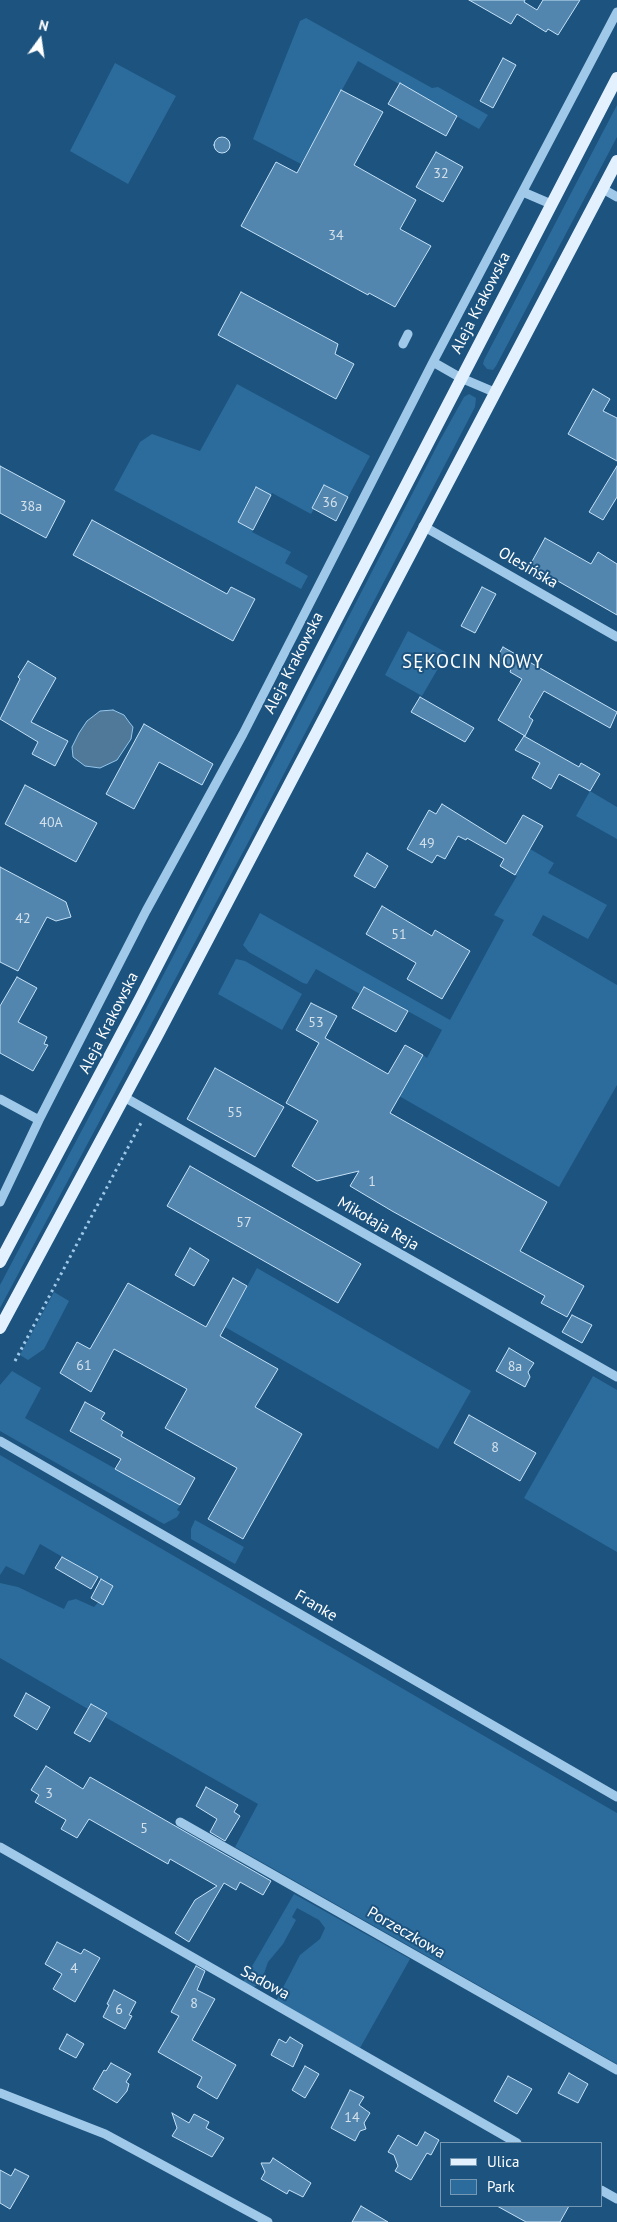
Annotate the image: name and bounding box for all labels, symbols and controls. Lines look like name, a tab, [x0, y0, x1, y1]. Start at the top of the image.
north arrow	[15, 15, 65, 65]
text: N	[37, 16, 50, 35]
house number: 32	[433, 166, 449, 182]
house number: 34	[328, 228, 344, 244]
street label: Aleja Krakowska	[447, 249, 515, 357]
house number: 36	[322, 495, 338, 511]
house number: 38a	[20, 499, 42, 515]
street label: Olesińska	[495, 543, 561, 593]
street label: Aleja Krakowska	[260, 609, 328, 717]
district label: SĘKOCIN NOWY	[401, 652, 545, 674]
house number: 40A	[39, 815, 63, 831]
house number: 49	[419, 836, 435, 852]
house number: 42	[15, 911, 31, 927]
house number: 51	[391, 927, 407, 943]
street label: Aleja Krakowska	[75, 969, 143, 1077]
house number: 53	[308, 1015, 324, 1031]
house number: 55	[227, 1105, 243, 1121]
house number: 1	[368, 1174, 376, 1190]
street label: Mikołaja Reja	[334, 1193, 422, 1255]
house number: 57	[236, 1215, 252, 1231]
house number: 61	[76, 1358, 92, 1374]
house number: 8a	[508, 1359, 522, 1375]
house number: 8	[491, 1440, 499, 1456]
street label: Franke	[291, 1586, 341, 1626]
house number: 3	[45, 1786, 53, 1802]
house number: 5	[140, 1821, 148, 1837]
street label: Porzeczkowa	[364, 1903, 448, 1963]
house number: 4	[70, 1961, 78, 1977]
street label: Sadowa	[237, 1962, 293, 2004]
house number: 8	[190, 1996, 198, 2012]
house number: 6	[115, 2002, 123, 2018]
house number: 14	[344, 2110, 360, 2126]
legend	[440, 2142, 602, 2207]
text: Ulica	[487, 2152, 519, 2171]
text: Park	[487, 2177, 515, 2196]

